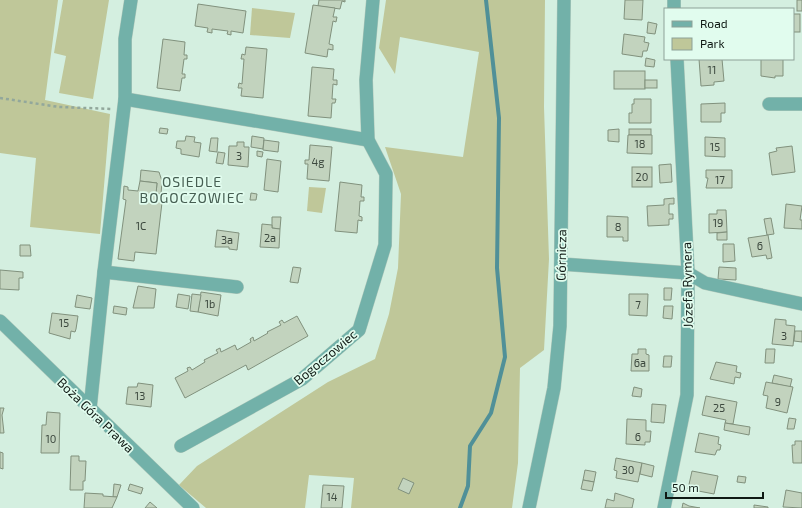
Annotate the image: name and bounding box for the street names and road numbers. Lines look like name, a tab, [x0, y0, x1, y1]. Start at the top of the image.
street label: Górnicza	[553, 229, 569, 281]
street label: Józefa Rymera	[678, 242, 696, 328]
street label: Bogoczowiec	[290, 326, 360, 388]
street label: Boża Góra Prawa	[54, 374, 138, 456]

